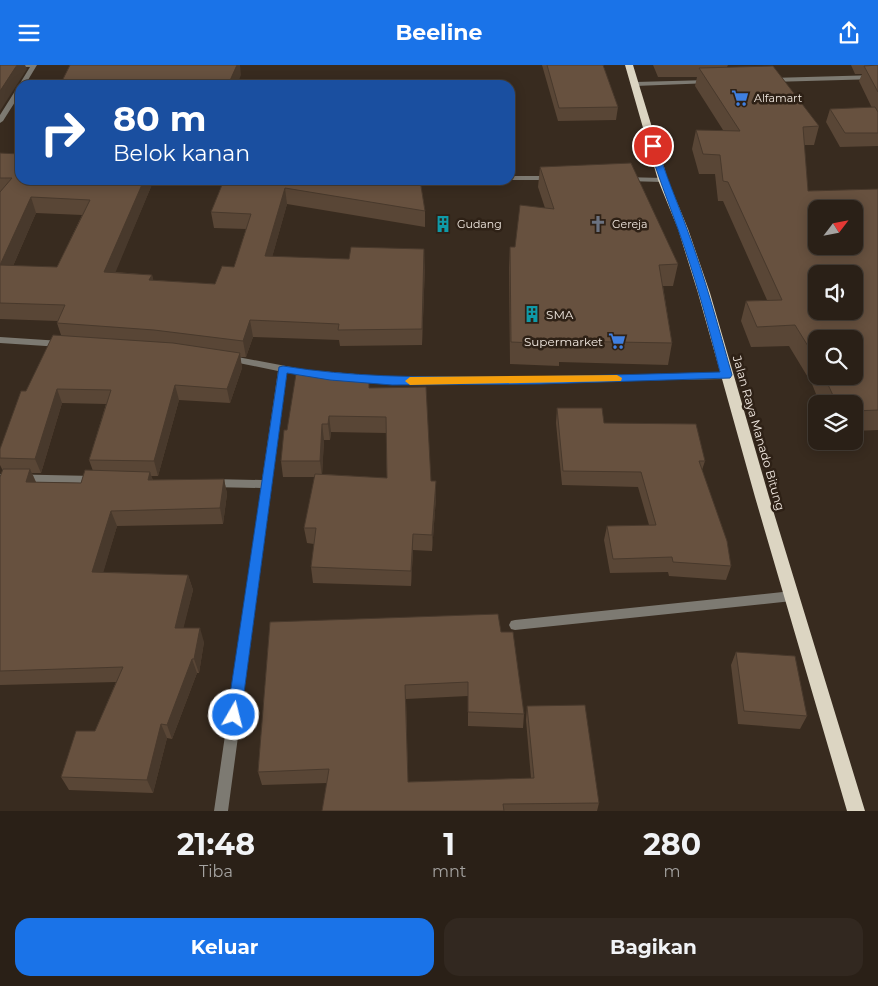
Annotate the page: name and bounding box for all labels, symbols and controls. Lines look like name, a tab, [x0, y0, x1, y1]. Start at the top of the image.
icon: menu	[15, 19, 43, 47]
text: Beeline	[395, 19, 483, 46]
icon: share	[835, 19, 863, 47]
supermarket icon: Alfamart	[730, 88, 750, 108]
place label: Alfamart	[754, 91, 803, 105]
text: 80 m	[113, 97, 207, 140]
icon: right	[30, 100, 95, 165]
pin	[632, 125, 674, 167]
icon: arrive	[639, 132, 667, 160]
text: Belok kanan	[113, 140, 250, 167]
north arrow	[808, 200, 862, 255]
map controls	[808, 200, 863, 450]
building icon: Gudang	[433, 214, 453, 234]
church icon: Gereja	[588, 214, 608, 234]
place label: Gudang	[457, 217, 502, 231]
place label: Gereja	[612, 217, 648, 231]
button: sound	[808, 265, 863, 320]
building icon: SMA	[522, 304, 542, 324]
place label: SMA	[546, 307, 574, 322]
button: search	[808, 330, 863, 385]
supermarket icon: Supermarket	[607, 331, 627, 351]
place label: Supermarket	[524, 334, 603, 349]
street label: Jalan Raya Manado Bitung	[729, 353, 788, 512]
button: layers	[808, 395, 863, 450]
position arrow	[207, 688, 259, 740]
text: 21:48	[177, 826, 255, 863]
text: 1	[443, 826, 455, 863]
text: 280	[643, 826, 701, 863]
text: Tiba	[199, 862, 233, 881]
text: mnt	[432, 862, 466, 881]
text: m	[664, 862, 681, 881]
button: Keluar	[15, 918, 434, 976]
button: Bagikan	[444, 918, 863, 976]

